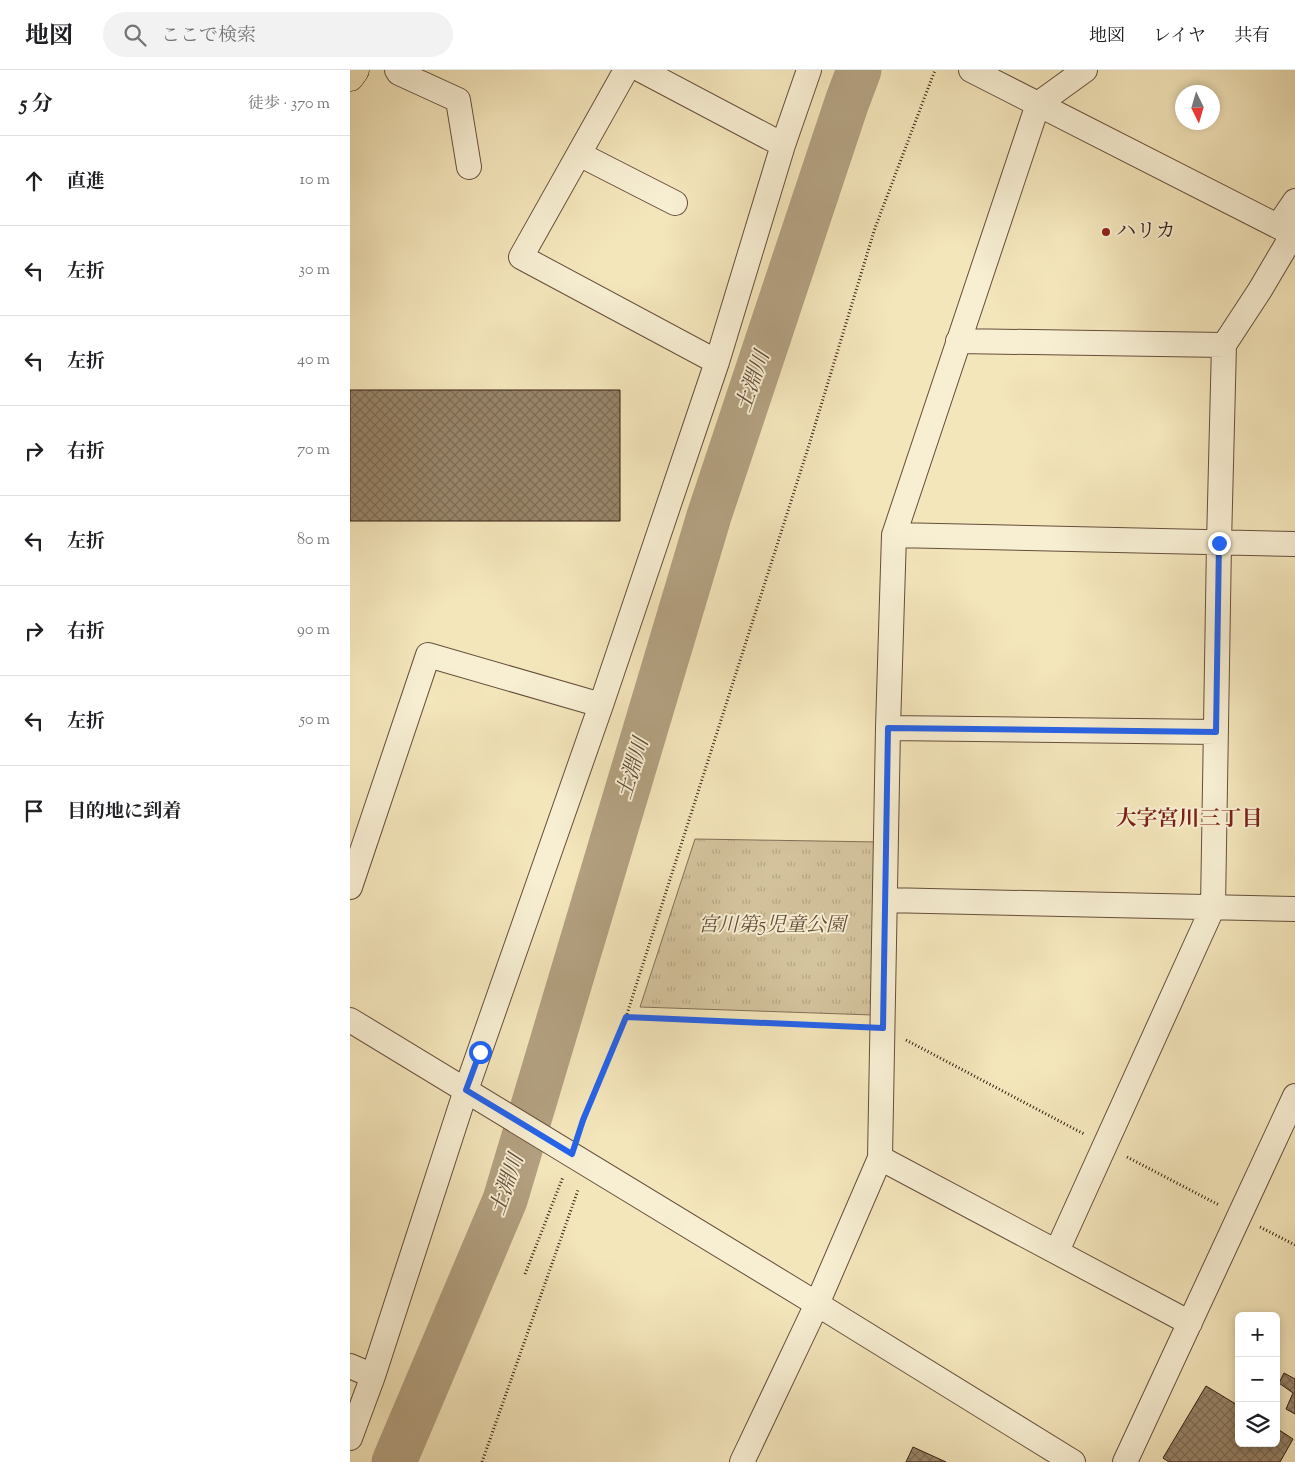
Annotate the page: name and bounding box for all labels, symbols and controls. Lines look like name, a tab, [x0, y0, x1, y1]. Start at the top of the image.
search box	[103, 12, 453, 57]
text: 地図	[25, 20, 73, 54]
icon: search	[121, 21, 149, 49]
text: ここで検索	[161, 23, 256, 50]
text: 地図	[1089, 24, 1125, 50]
text: レイヤ	[1153, 24, 1206, 50]
text: 共有	[1234, 24, 1270, 50]
north arrow	[1175, 85, 1220, 130]
text: 5 分	[20, 90, 53, 120]
text: 徒歩 · 370 m	[248, 93, 330, 116]
icon: ahead	[20, 167, 48, 195]
text: 直進	[67, 169, 105, 196]
text: 10 m	[300, 169, 330, 192]
place label: ハリカ	[1116, 218, 1176, 247]
marker: ハリカ	[1100, 226, 1112, 238]
icon: left	[20, 257, 48, 285]
text: 左折	[67, 259, 105, 286]
text: 30 m	[299, 259, 330, 282]
water label: 土淵川	[730, 345, 779, 417]
icon: left	[20, 347, 48, 375]
text: 左折	[67, 349, 105, 376]
text: 40 m	[297, 349, 330, 372]
icon: right	[20, 437, 48, 465]
text: 右折	[67, 439, 105, 466]
text: 70 m	[297, 439, 330, 462]
icon: left	[20, 527, 48, 555]
text: 左折	[67, 529, 105, 556]
text: 80 m	[297, 529, 330, 552]
route end	[1208, 532, 1231, 555]
icon: right	[20, 617, 48, 645]
text: 右折	[67, 619, 105, 646]
text: 90 m	[297, 619, 330, 642]
icon: left	[20, 707, 48, 735]
text: 左折	[67, 709, 105, 736]
text: 50 m	[299, 709, 330, 732]
water label: 土淵川	[610, 733, 658, 804]
icon: arrive	[20, 797, 48, 825]
text: 目的地に到着	[67, 799, 181, 826]
district label: 大字宮川三丁目	[1116, 805, 1263, 835]
park label: 宮川第5児童公園	[698, 912, 849, 941]
route start	[469, 1041, 492, 1064]
water label: 土淵川	[484, 1148, 533, 1220]
map controls	[1235, 1312, 1280, 1447]
button: +	[1235, 1312, 1280, 1357]
button: −	[1235, 1357, 1280, 1402]
button: layers	[1235, 1402, 1280, 1447]

